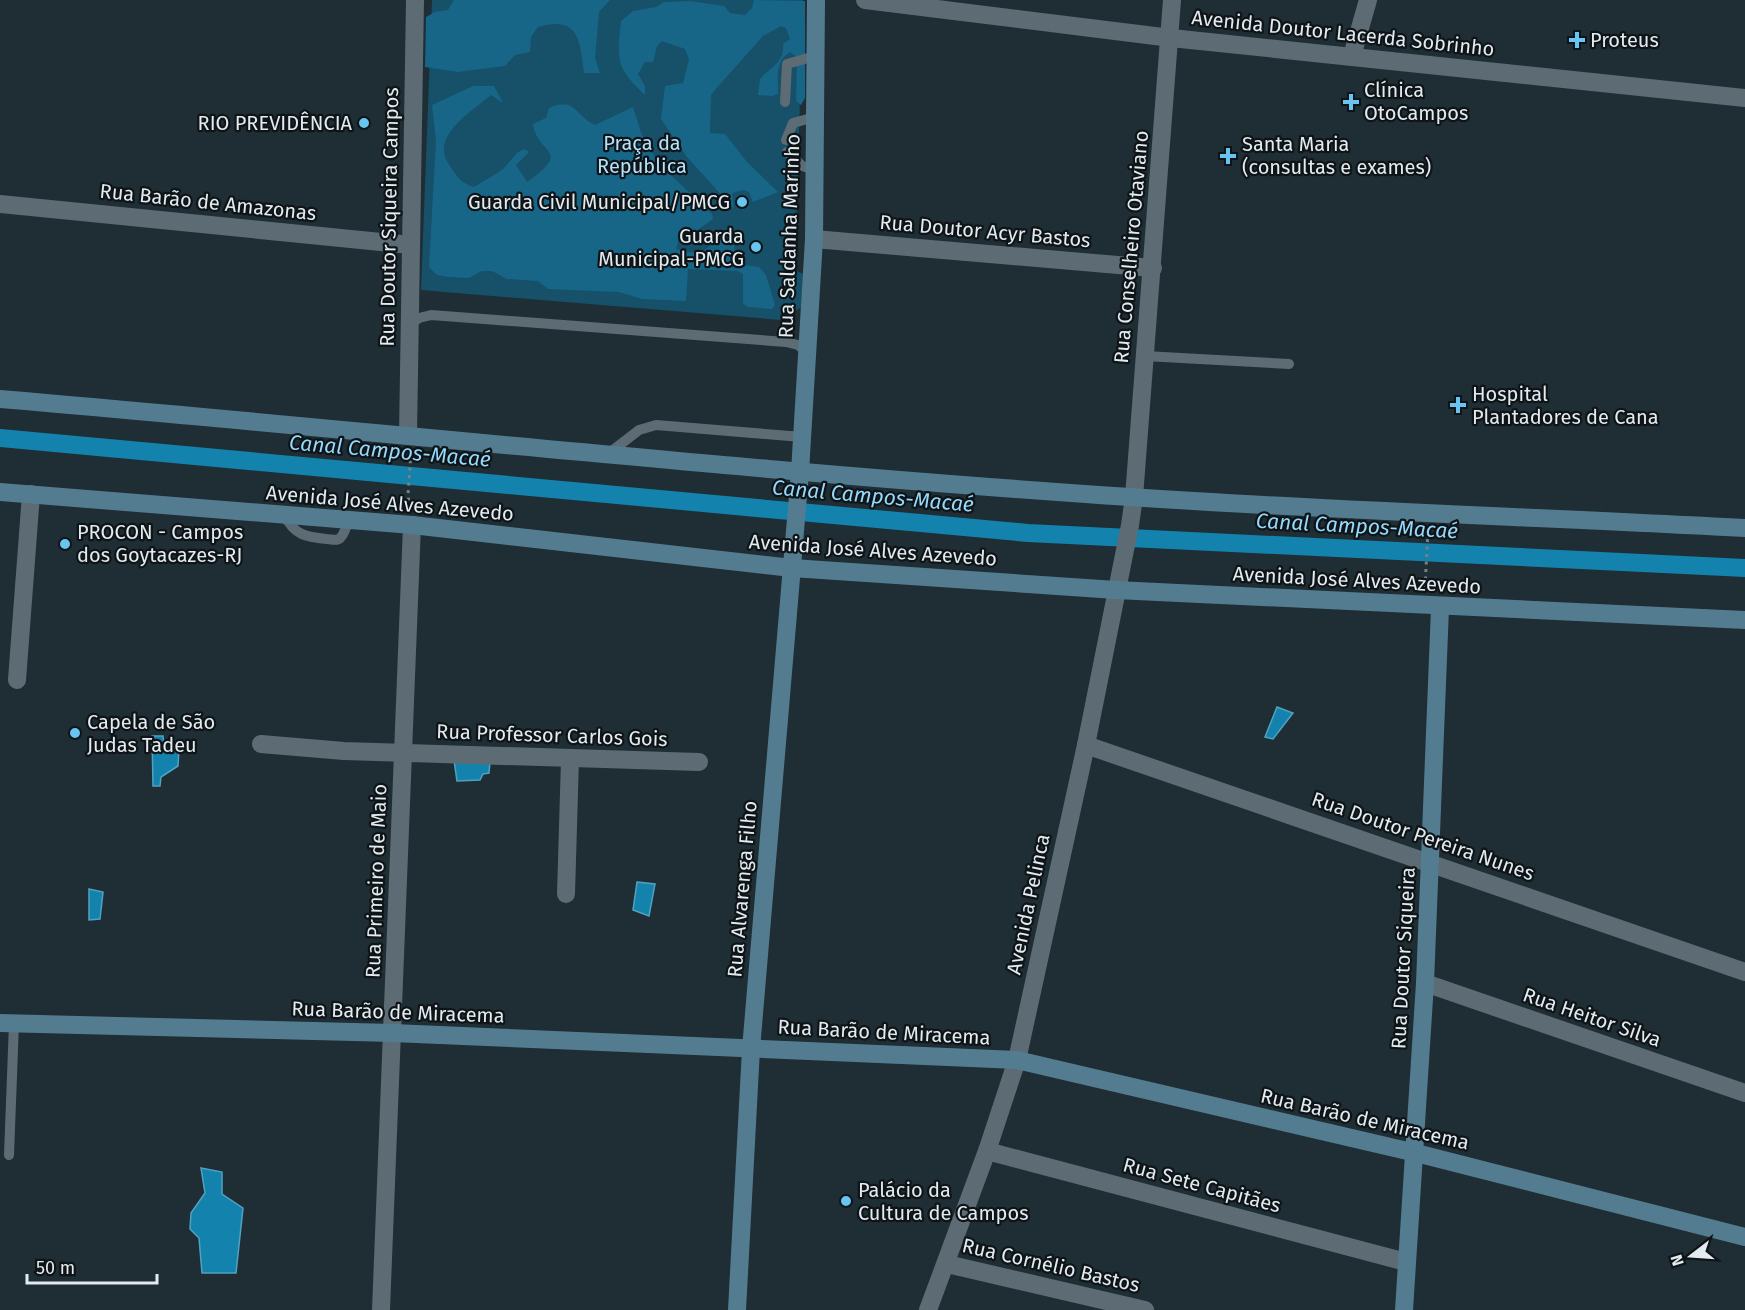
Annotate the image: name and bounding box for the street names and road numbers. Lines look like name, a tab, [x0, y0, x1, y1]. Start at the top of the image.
street label: Avenida Doutor Lacerda Sobrinho	[1190, 5, 1496, 61]
street label: Rua Doutor Siqueira Campos	[375, 87, 403, 347]
street label: Rua Conselheiro Otaviano	[1109, 129, 1153, 365]
street label: Rua Saldanha Marinho	[773, 133, 805, 339]
street label: Rua Barão de Amazonas	[99, 179, 317, 225]
street label: Rua Doutor Acyr Bastos	[878, 210, 1092, 252]
street label: Avenida José Alves Azevedo	[265, 480, 515, 526]
street label: Avenida José Alves Azevedo	[748, 529, 998, 571]
street label: Avenida José Alves Azevedo	[1232, 562, 1482, 598]
street label: Rua Professor Carlos Gois	[436, 719, 668, 751]
street label: Rua Primeiro de Maio	[361, 784, 391, 978]
street label: Rua Doutor Pereira Nunes	[1309, 787, 1537, 885]
street label: Rua Alvarenga Filho	[722, 800, 762, 978]
street label: Avenida Pelinca	[1001, 832, 1055, 976]
street label: Rua Doutor Siqueira	[1386, 866, 1420, 1050]
street label: Rua Heitor Silva	[1520, 982, 1664, 1052]
street label: Rua Barão de Miracema	[291, 996, 505, 1028]
street label: Rua Barão de Miracema	[777, 1014, 991, 1050]
street label: Rua Barão de Miracema	[1258, 1083, 1472, 1155]
street label: Rua Sete Capitães	[1120, 1152, 1284, 1218]
street label: Rua Cornélio Bastos	[960, 1233, 1142, 1297]

